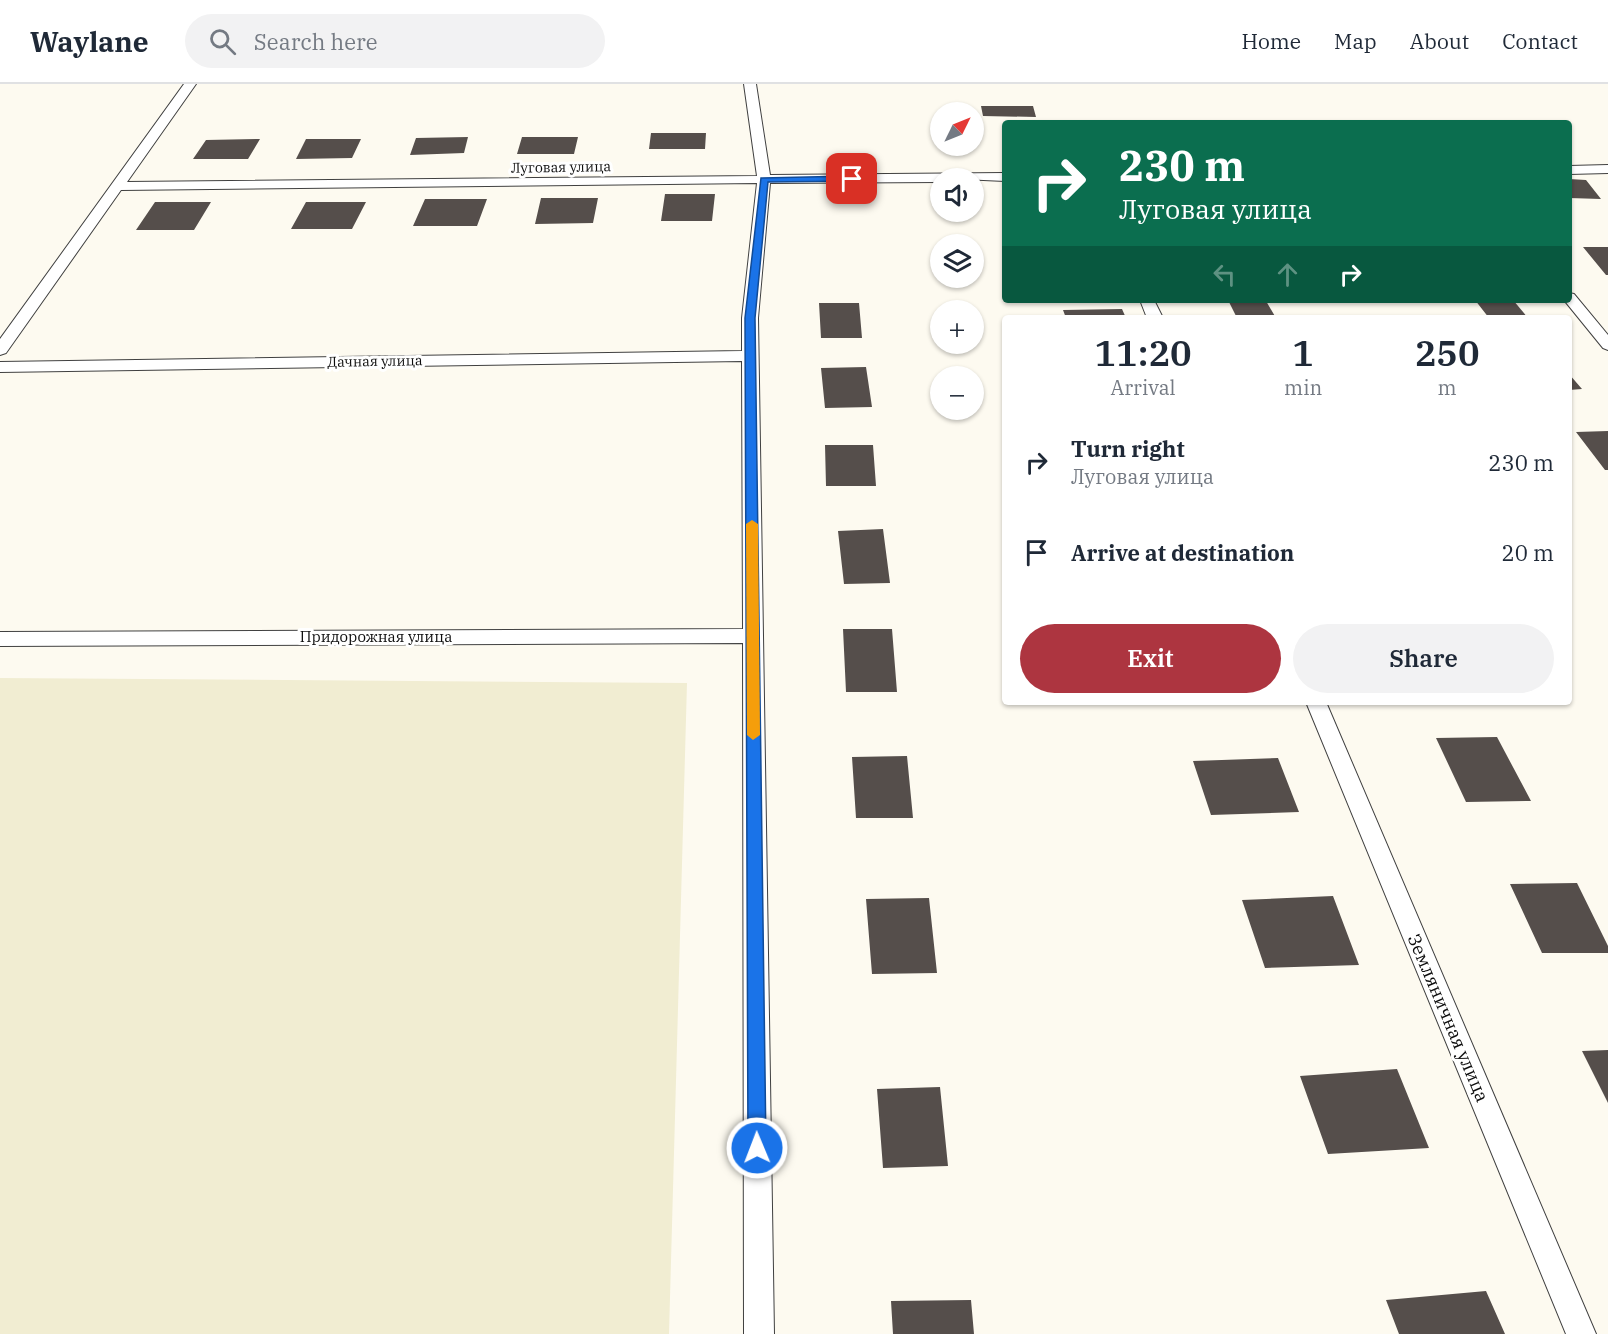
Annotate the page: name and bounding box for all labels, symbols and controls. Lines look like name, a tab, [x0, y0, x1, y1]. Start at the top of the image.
search box	[185, 14, 605, 68]
text: Waylane	[30, 23, 149, 60]
icon: search	[206, 25, 239, 58]
text: Search here	[254, 27, 378, 56]
text: Home	[1241, 27, 1301, 55]
text: Map	[1334, 27, 1377, 55]
text: About	[1410, 27, 1469, 55]
text: Contact	[1502, 27, 1578, 55]
north arrow	[930, 102, 984, 156]
map controls	[930, 102, 984, 420]
text: 230 m	[1119, 138, 1245, 193]
icon: right	[1020, 144, 1098, 222]
pin	[826, 153, 877, 204]
street label: Луговая улица	[511, 157, 612, 177]
icon: arrive	[835, 162, 868, 195]
button: sound	[930, 168, 984, 222]
text: Луговая улица	[1119, 191, 1312, 226]
button: layers	[930, 234, 984, 288]
icon: left	[1208, 258, 1241, 291]
icon: ahead	[1271, 258, 1304, 291]
icon: right	[1334, 258, 1367, 291]
button: +	[930, 300, 984, 354]
text: 11:20	[1094, 329, 1192, 376]
text: 1	[1292, 329, 1314, 376]
text: 250	[1415, 329, 1480, 376]
street label: Дачная улица	[327, 351, 423, 371]
button: −	[930, 366, 984, 420]
text: Arrival	[1110, 374, 1176, 401]
text: min	[1284, 374, 1322, 401]
text: m	[1438, 374, 1457, 401]
text: Turn right	[1071, 434, 1185, 463]
icon: right	[1020, 446, 1053, 479]
text: 230 m	[1488, 448, 1554, 477]
text: Луговая улица	[1071, 463, 1214, 490]
icon: arrive	[1020, 536, 1053, 569]
text: Arrive at destination	[1071, 538, 1294, 567]
text: 20 m	[1502, 538, 1554, 567]
button: Exit	[1020, 624, 1281, 693]
button: Share	[1293, 624, 1554, 693]
street label: Придорожная улица	[300, 627, 452, 646]
street label: Земляничная улица	[1403, 930, 1494, 1105]
position arrow	[725, 1116, 789, 1180]

